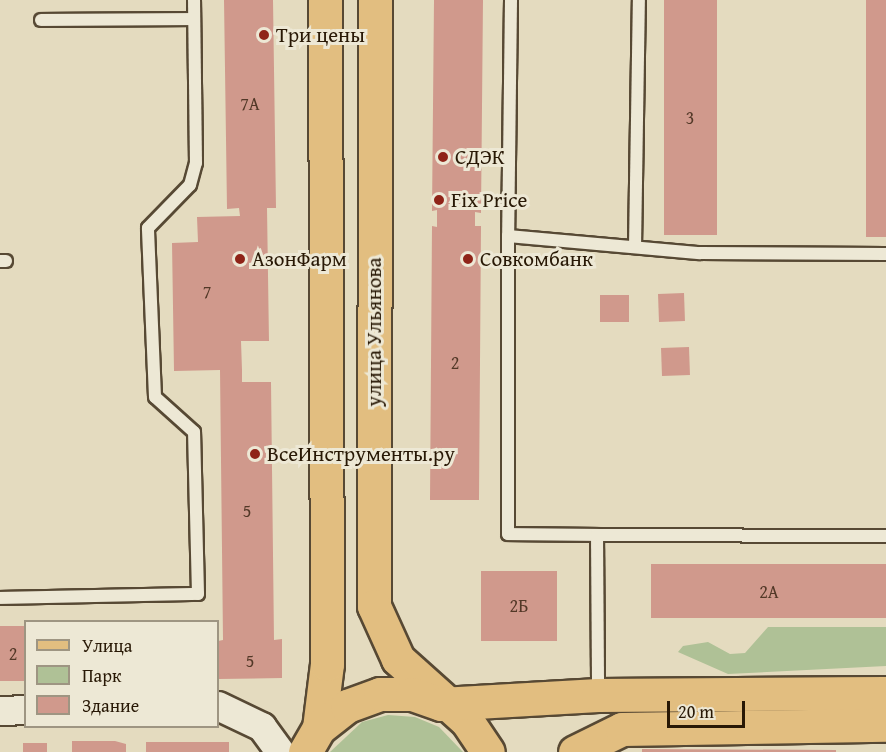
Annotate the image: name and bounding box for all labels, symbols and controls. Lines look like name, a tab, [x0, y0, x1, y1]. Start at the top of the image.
place label: Три цены	[276, 22, 365, 48]
marker: Три цены	[257, 28, 271, 42]
house number: 7А	[240, 93, 260, 115]
house number: 3	[686, 107, 694, 129]
place label: СДЭК	[455, 144, 505, 170]
marker: СДЭК	[436, 150, 450, 164]
place label: Fix Price	[451, 187, 527, 213]
marker: Fix Price	[432, 193, 446, 207]
place label: АзонФарм	[252, 246, 347, 272]
place label: Совкомбанк	[480, 246, 593, 272]
marker: АзонФарм	[233, 252, 247, 266]
marker: Совкомбанк	[461, 252, 475, 266]
street label: улица Ульянова	[361, 257, 387, 407]
house number: 7	[203, 281, 211, 303]
house number: 2	[451, 352, 459, 374]
place label: ВсеИнструменты.ру	[267, 441, 455, 467]
marker: ВсеИнструменты.ру	[248, 447, 262, 461]
house number: 5	[243, 500, 251, 522]
house number: 2А	[759, 581, 779, 603]
house number: 2Б	[510, 595, 528, 617]
legend	[24, 620, 219, 728]
text: Улица	[82, 632, 132, 659]
house number: 2	[9, 643, 17, 665]
house number: 5	[246, 650, 254, 672]
text: Парк	[82, 662, 121, 689]
scale bar	[670, 689, 748, 727]
text: Здание	[82, 692, 139, 719]
text: 20 m	[678, 698, 714, 725]

